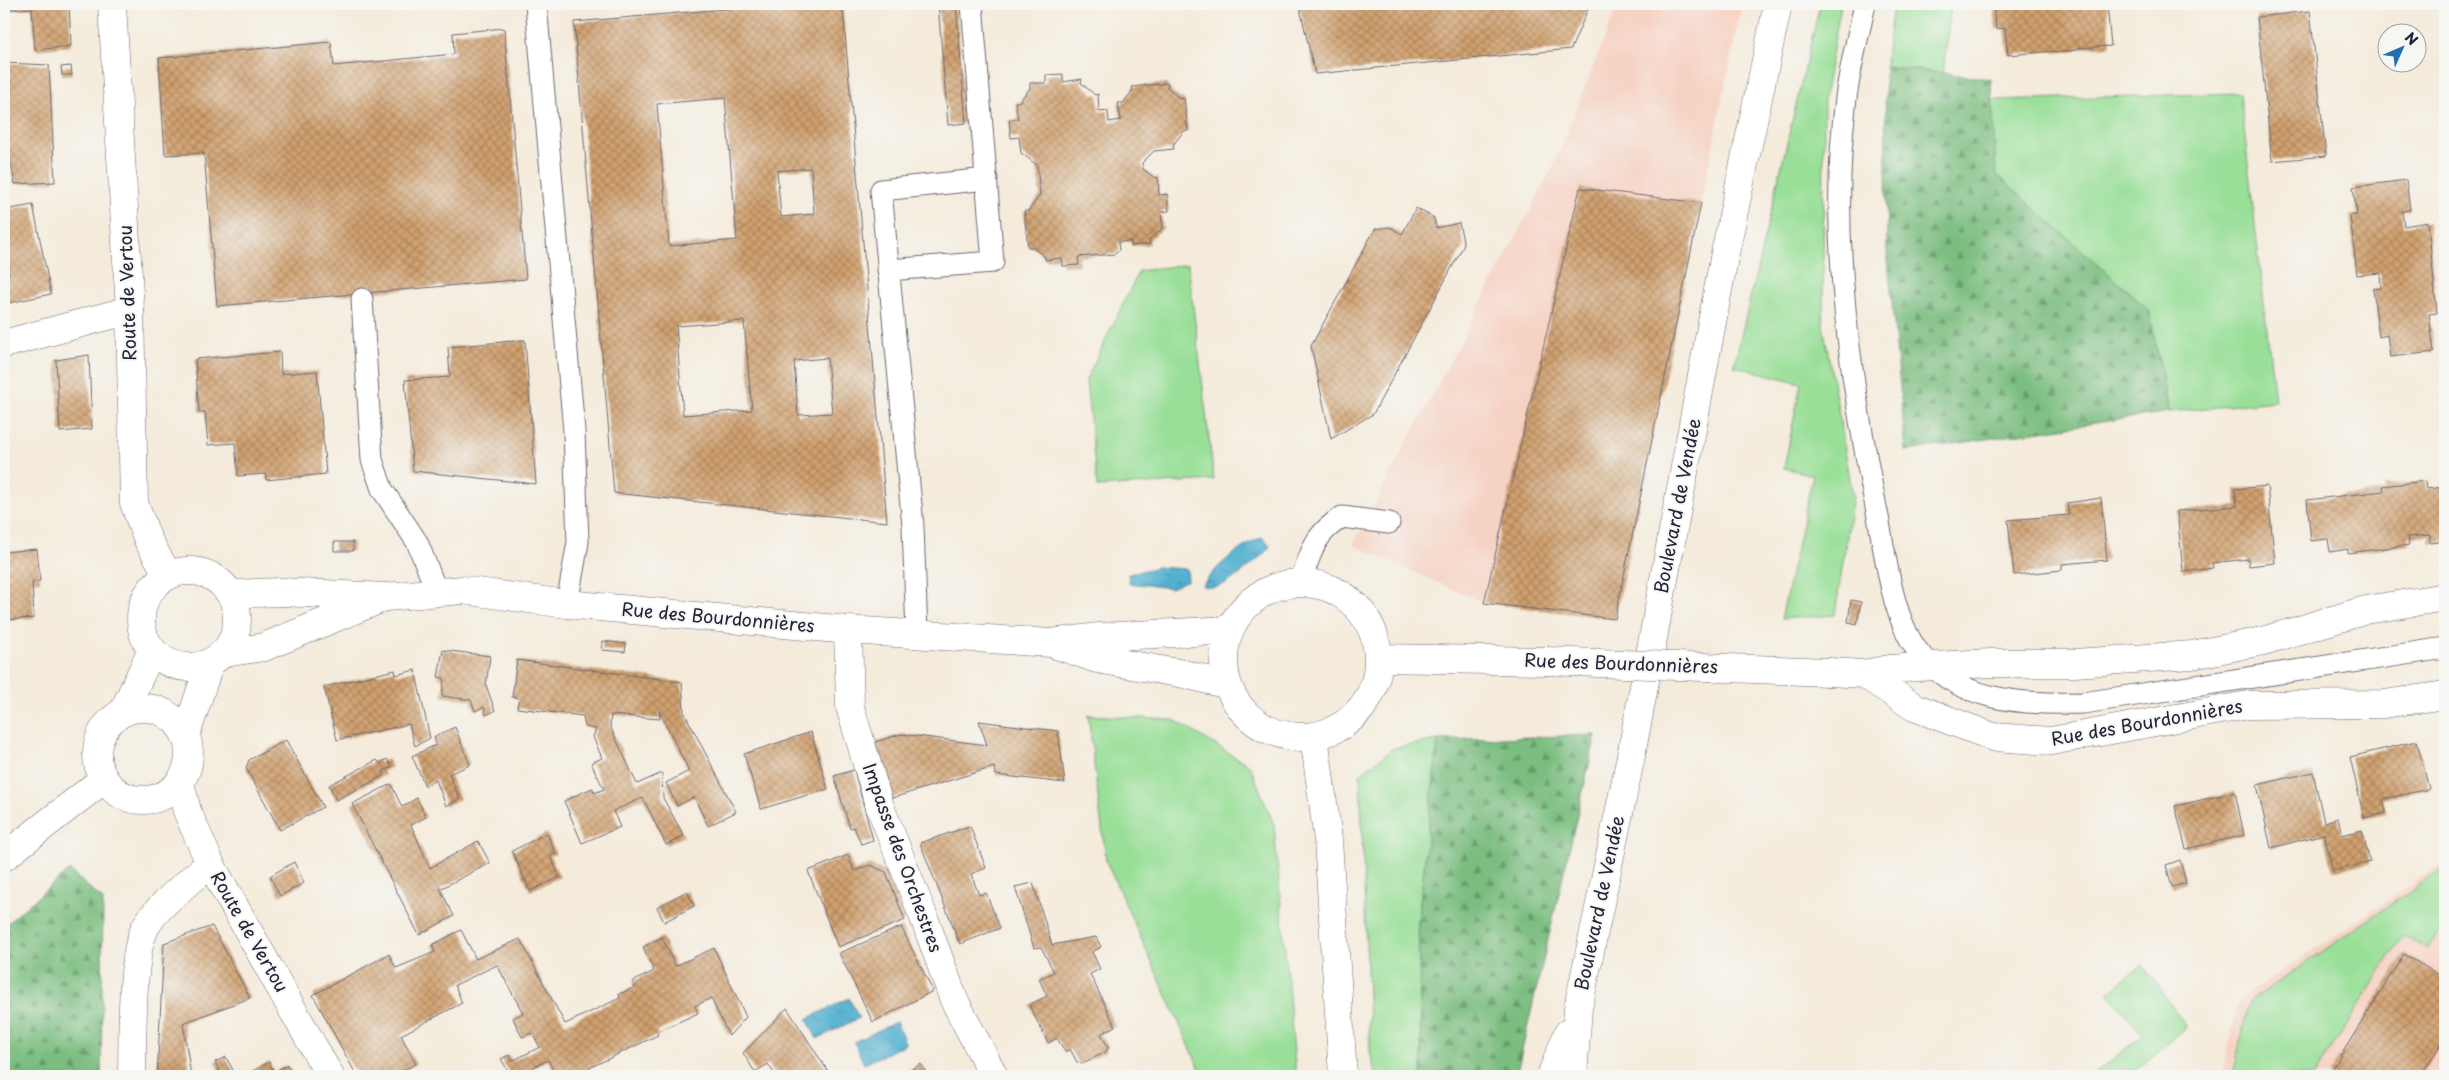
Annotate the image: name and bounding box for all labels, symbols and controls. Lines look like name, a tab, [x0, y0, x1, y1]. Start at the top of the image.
north arrow	[2376, 22, 2426, 72]
text: N	[2400, 27, 2423, 50]
street label: Route de Vertou	[111, 225, 142, 362]
street label: Boulevard de Vendée	[1646, 416, 1707, 596]
street label: Rue des Bourdonnières	[620, 595, 816, 638]
street label: Rue des Bourdonnières	[1524, 646, 1718, 679]
street label: Rue des Bourdonnières	[2049, 691, 2245, 752]
street label: Impasse des Orchestres	[857, 759, 950, 956]
street label: Boulevard de Vendée	[1567, 813, 1630, 993]
street label: Route de Vertou	[205, 866, 296, 997]

